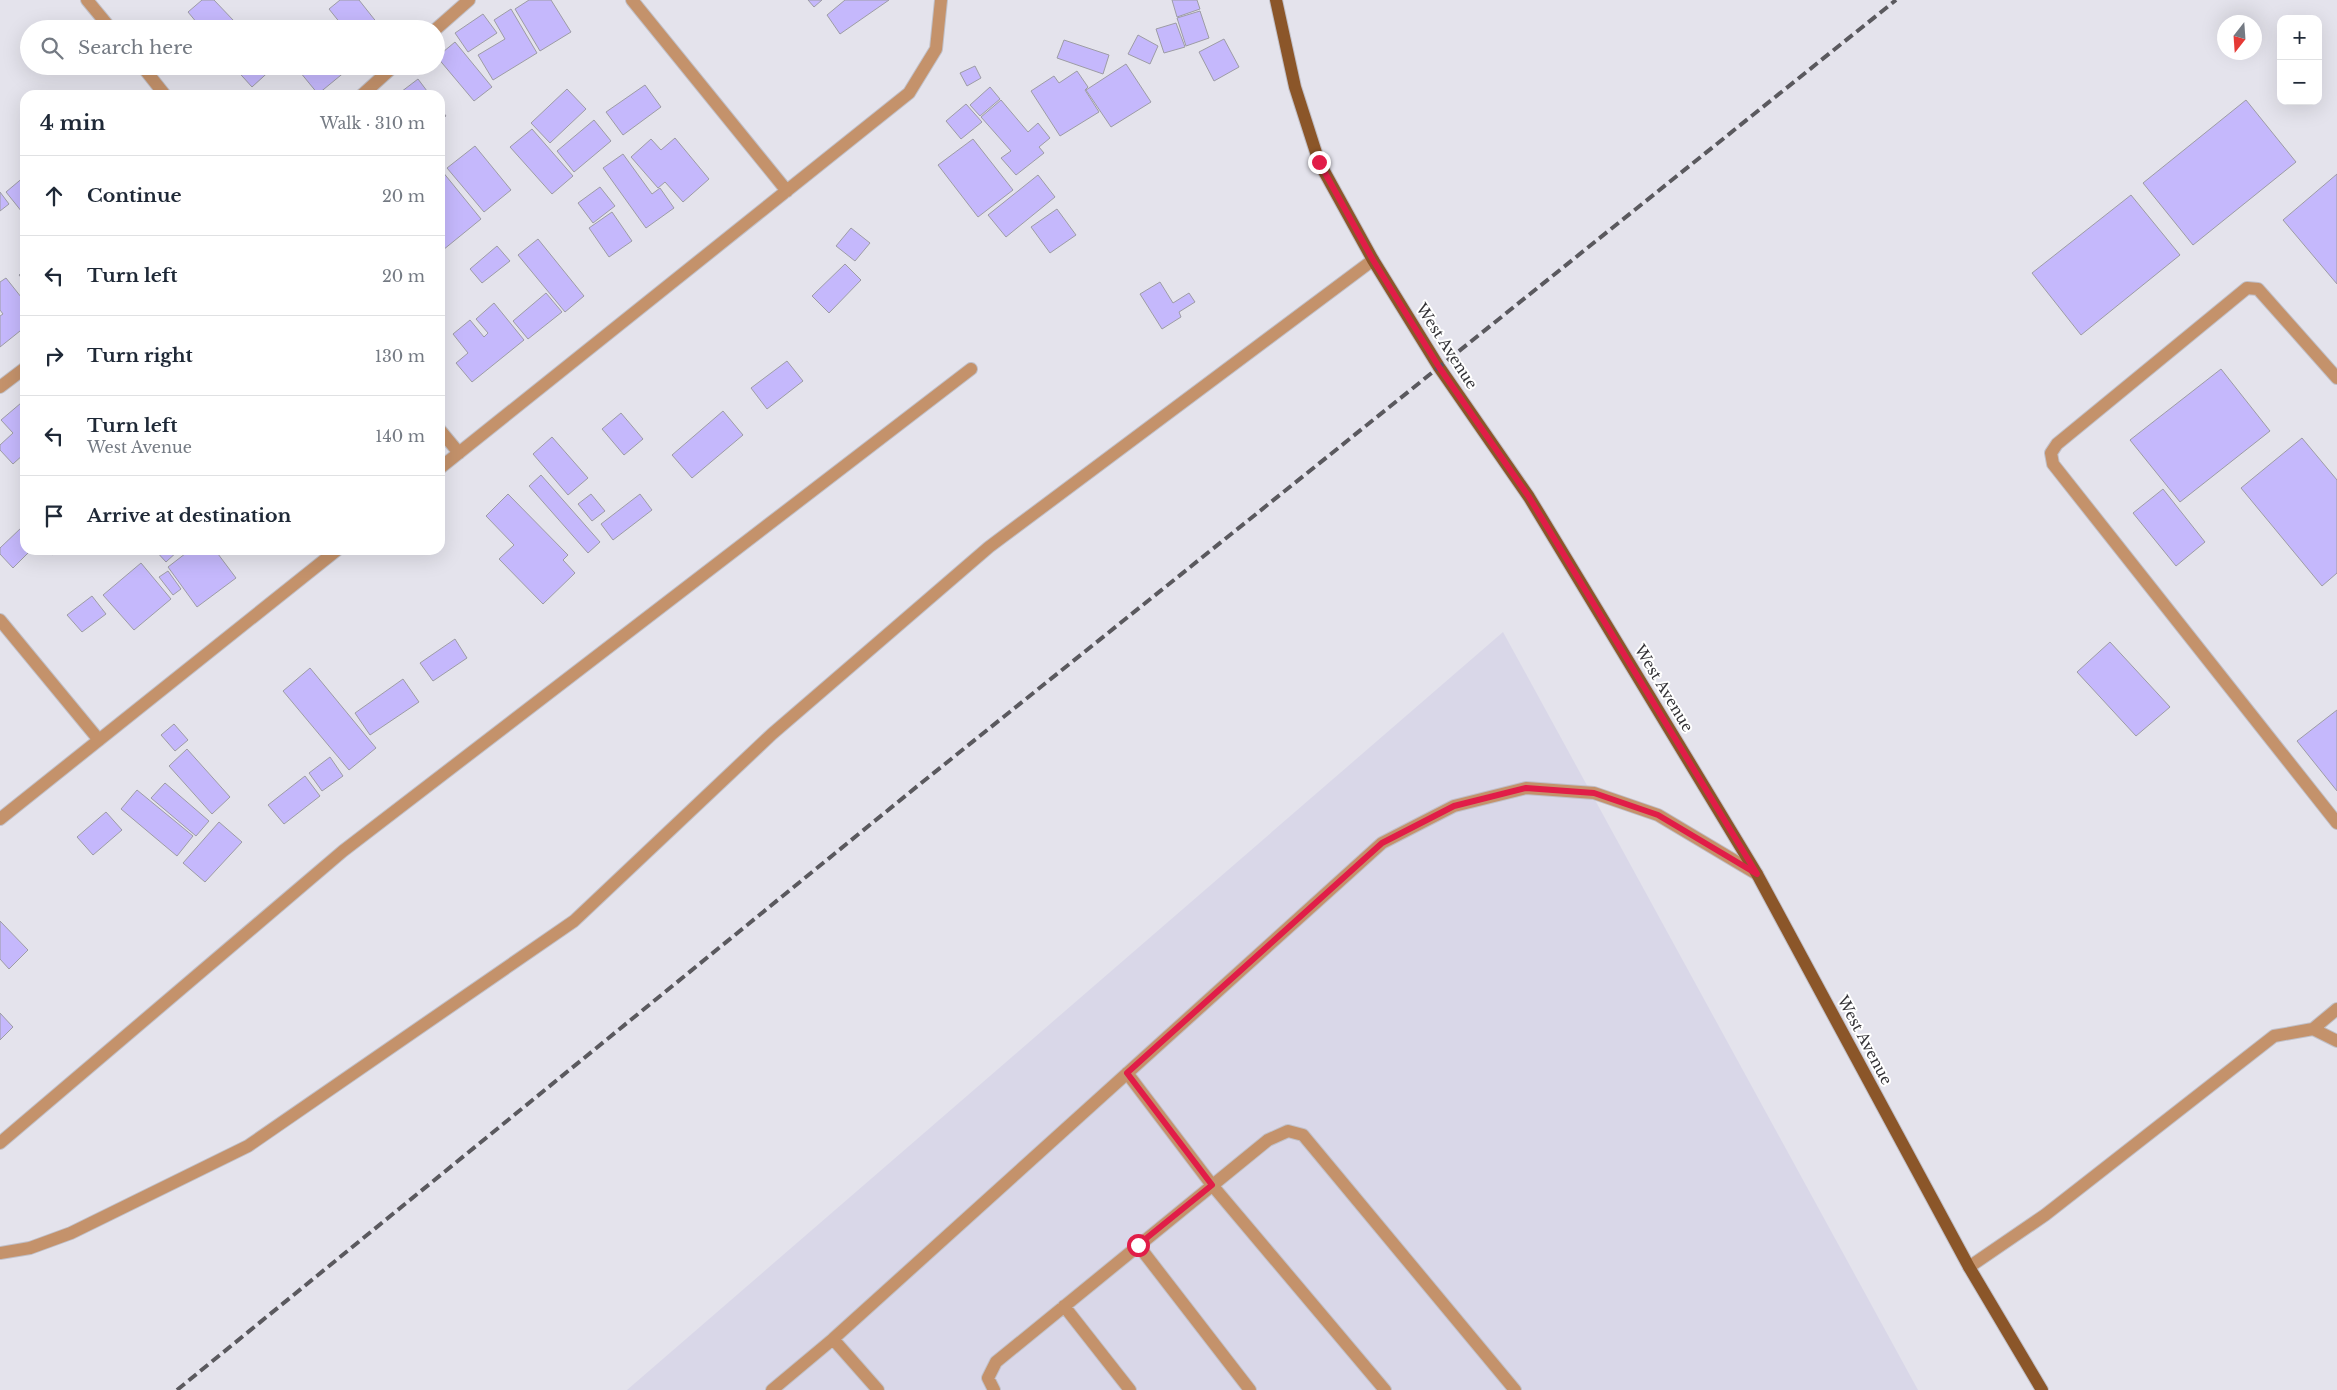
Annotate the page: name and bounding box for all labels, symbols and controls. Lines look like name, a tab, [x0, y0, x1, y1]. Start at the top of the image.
north arrow	[2217, 15, 2262, 60]
map controls	[2277, 15, 2322, 105]
button: +	[2277, 15, 2322, 60]
search box	[20, 20, 445, 75]
icon: search	[38, 34, 66, 62]
text: Search here	[78, 36, 193, 59]
button: −	[2277, 60, 2322, 105]
text: 4 min	[40, 110, 106, 136]
text: Walk · 310 m	[320, 113, 425, 133]
route end	[1308, 151, 1331, 174]
icon: ahead	[40, 182, 68, 210]
text: Continue	[87, 184, 182, 207]
text: 20 m	[382, 186, 425, 206]
icon: left	[40, 262, 68, 290]
text: Turn left	[87, 264, 178, 287]
text: 20 m	[382, 266, 425, 286]
street label: West Avenue	[1412, 299, 1482, 392]
icon: right	[40, 342, 68, 370]
text: Turn right	[87, 344, 193, 367]
text: 130 m	[375, 346, 425, 366]
text: Turn left	[87, 414, 178, 437]
icon: left	[40, 422, 68, 450]
text: 140 m	[375, 426, 425, 446]
text: West Avenue	[87, 437, 192, 457]
icon: arrive	[40, 502, 68, 530]
text: Arrive at destination	[87, 504, 291, 527]
street label: West Avenue	[1630, 640, 1697, 735]
street label: West Avenue	[1833, 991, 1896, 1088]
route start	[1127, 1234, 1150, 1257]

